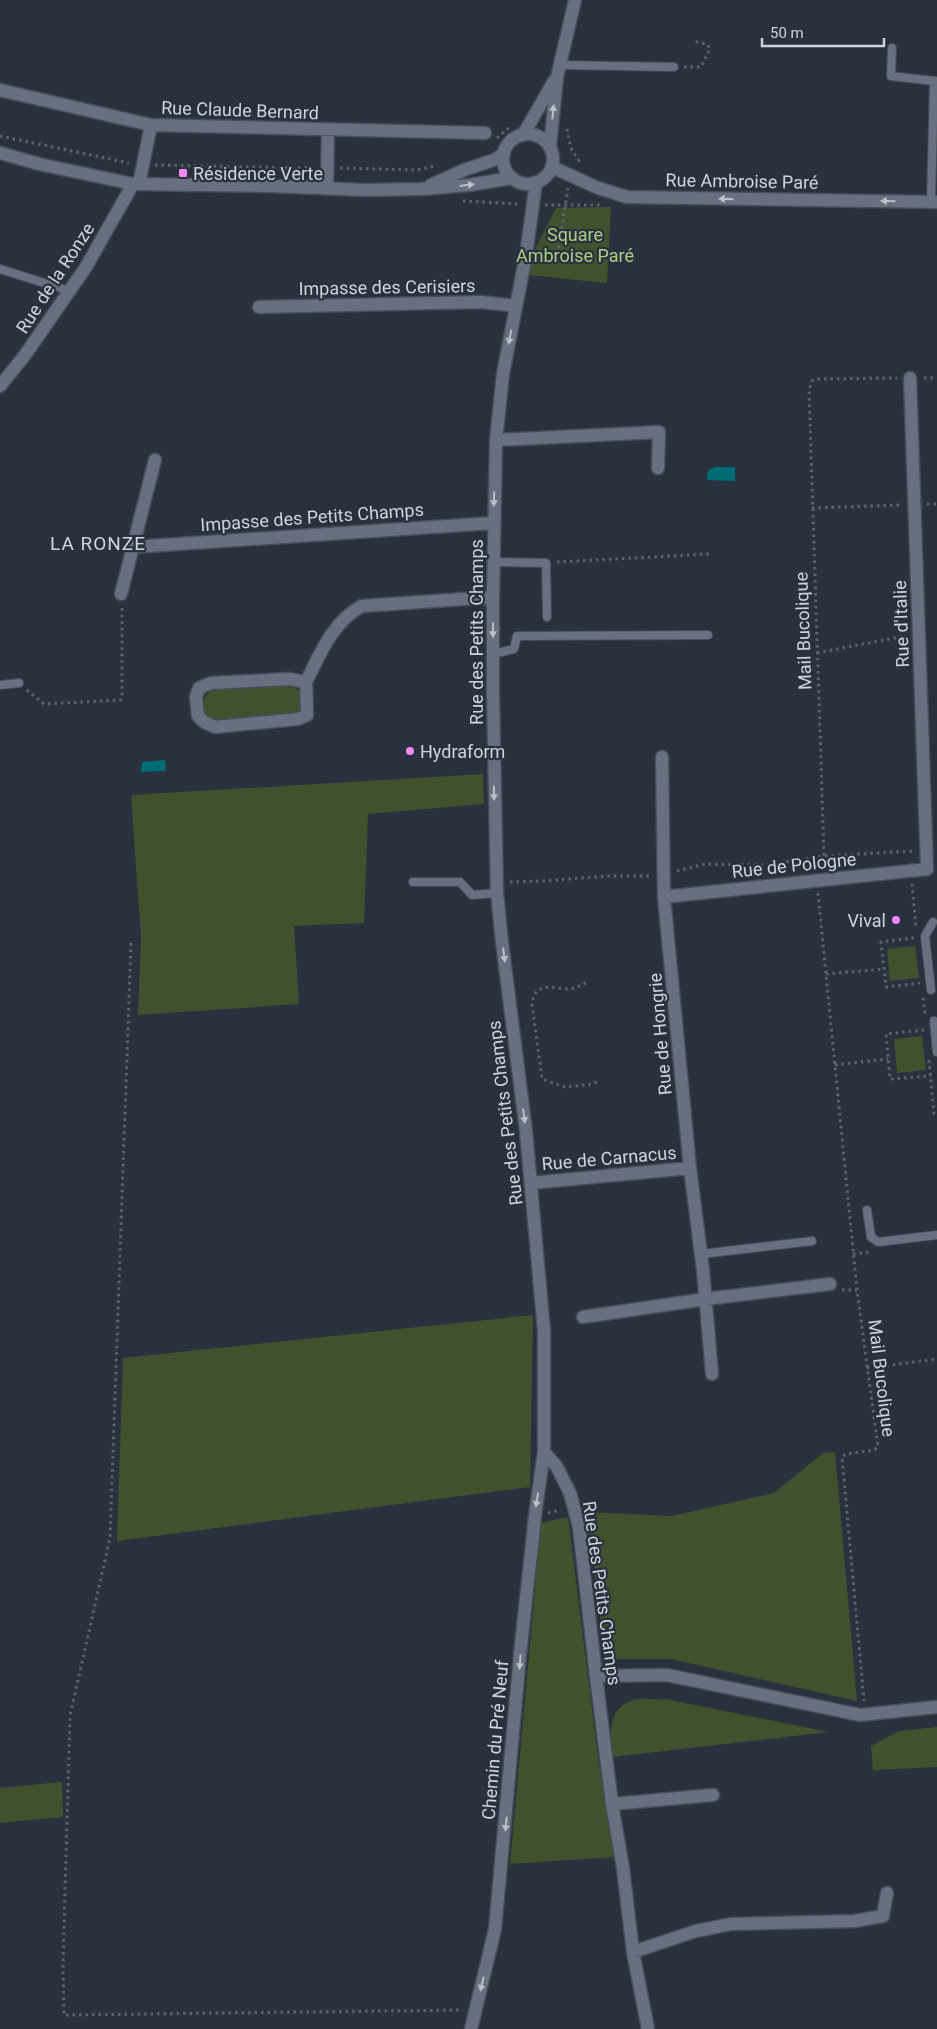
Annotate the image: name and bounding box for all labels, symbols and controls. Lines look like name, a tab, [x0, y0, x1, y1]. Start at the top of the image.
scale bar	[762, 15, 884, 47]
text: 50 m	[770, 24, 804, 42]
street label: Rue Claude Bernard	[161, 97, 319, 123]
one-way arrow	[549, 103, 557, 119]
place label: Résidence Verte	[193, 163, 323, 184]
marker: Résidence Verte	[177, 167, 189, 179]
street label: Rue Ambroise Paré	[665, 169, 819, 193]
one-way arrow	[459, 181, 475, 189]
one-way arrow	[718, 194, 734, 202]
one-way arrow	[880, 197, 896, 205]
street label: Rue de la Ronze	[11, 219, 99, 337]
park label: Square Ambroise Paré	[516, 224, 634, 266]
street label: Impasse des Cerisiers	[298, 275, 476, 299]
one-way arrow	[506, 330, 514, 345]
one-way arrow	[490, 491, 498, 507]
street label: Impasse des Petits Champs	[200, 499, 424, 535]
district label: LA RONZE	[50, 532, 146, 555]
street label: Rue des Petits Champs	[466, 539, 487, 725]
street label: Mail Bucolique	[790, 572, 816, 690]
street label: Rue d'Italie	[889, 580, 913, 668]
one-way arrow	[489, 623, 497, 639]
place label: Hydraform	[420, 741, 505, 762]
marker: Hydraform	[404, 745, 416, 757]
one-way arrow	[491, 785, 499, 801]
street label: Rue de Pologne	[731, 848, 857, 882]
place label: Vival	[847, 910, 886, 931]
marker: Vival	[890, 914, 902, 926]
one-way arrow	[500, 947, 508, 963]
street label: Rue de Hongrie	[644, 972, 676, 1096]
street label: Rue des Petits Champs	[483, 1020, 527, 1206]
one-way arrow	[521, 1108, 529, 1124]
street label: Rue de Carnacus	[541, 1142, 677, 1174]
street label: Mail Bucolique	[864, 1318, 900, 1438]
one-way arrow	[533, 1493, 541, 1509]
street label: Rue des Petits Champs	[579, 1500, 625, 1686]
one-way arrow	[515, 1654, 523, 1670]
street label: Chemin du Pré Neuf	[478, 1659, 513, 1821]
one-way arrow	[502, 1816, 510, 1832]
one-way arrow	[478, 1977, 486, 1993]

